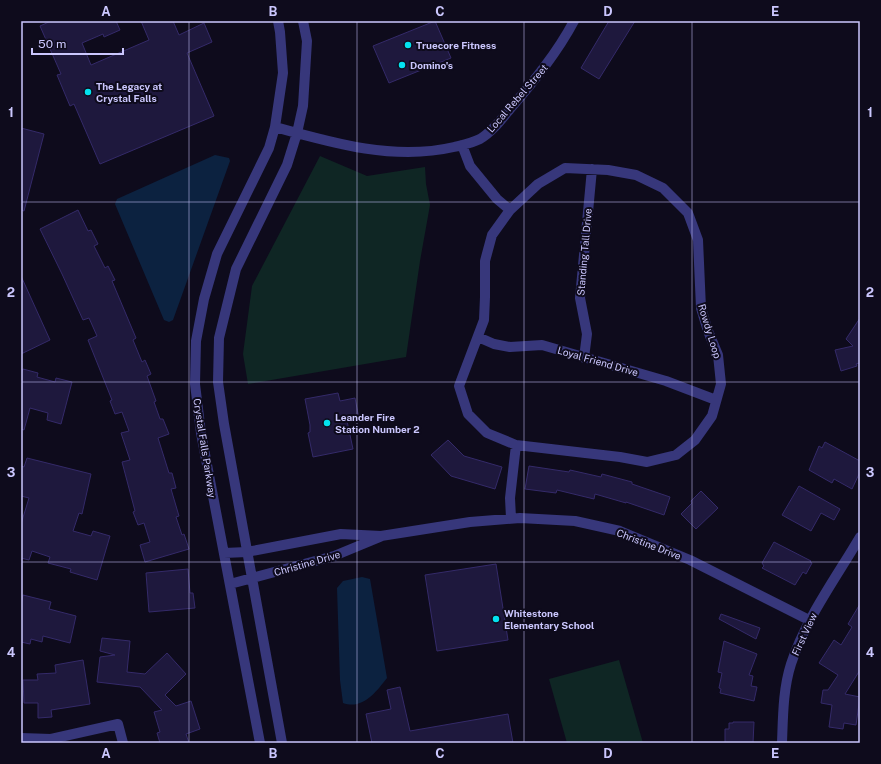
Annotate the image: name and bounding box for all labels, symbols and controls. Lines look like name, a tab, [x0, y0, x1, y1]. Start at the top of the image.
text: A	[101, 4, 111, 19]
text: B	[269, 4, 278, 19]
text: C	[435, 4, 445, 19]
text: D	[603, 4, 613, 19]
text: E	[771, 4, 779, 19]
scale bar	[32, 30, 123, 56]
text: 50 m	[38, 37, 66, 51]
place label: Truecore Fitness	[416, 39, 496, 51]
marker: Truecore Fitness	[403, 40, 413, 50]
place label: Domino's	[410, 59, 453, 71]
marker: Domino's	[397, 60, 407, 70]
street label: Local Rebel Street	[484, 61, 550, 134]
place label: The Legacy at Crystal Falls	[96, 80, 162, 104]
marker: The Legacy at Crystal Falls	[83, 87, 93, 97]
text: 1	[8, 105, 14, 120]
text: 1	[867, 105, 873, 120]
street label: Standing Tall Drive	[574, 207, 594, 296]
text: 2	[7, 285, 15, 300]
text: 2	[866, 285, 874, 300]
street label: Rowdy Loop	[696, 302, 724, 360]
street label: Loyal Friend Drive	[556, 344, 640, 378]
street label: Crystal Falls Parkway	[191, 397, 219, 499]
place label: Leander Fire Station Number 2	[335, 411, 420, 435]
marker: Leander Fire Station Number 2	[322, 418, 332, 428]
text: 3	[7, 465, 16, 480]
text: 3	[866, 465, 875, 480]
street label: Christine Drive	[615, 526, 683, 562]
street label: Christine Drive	[273, 548, 342, 578]
place label: Whitestone Elementary School	[504, 607, 594, 631]
street label: First View	[789, 610, 819, 657]
marker: Whitestone Elementary School	[491, 614, 501, 624]
text: 4	[7, 645, 16, 660]
text: 4	[866, 645, 875, 660]
text: A	[101, 746, 111, 761]
text: B	[269, 746, 278, 761]
text: C	[435, 746, 445, 761]
text: D	[603, 746, 613, 761]
text: E	[771, 746, 779, 761]

